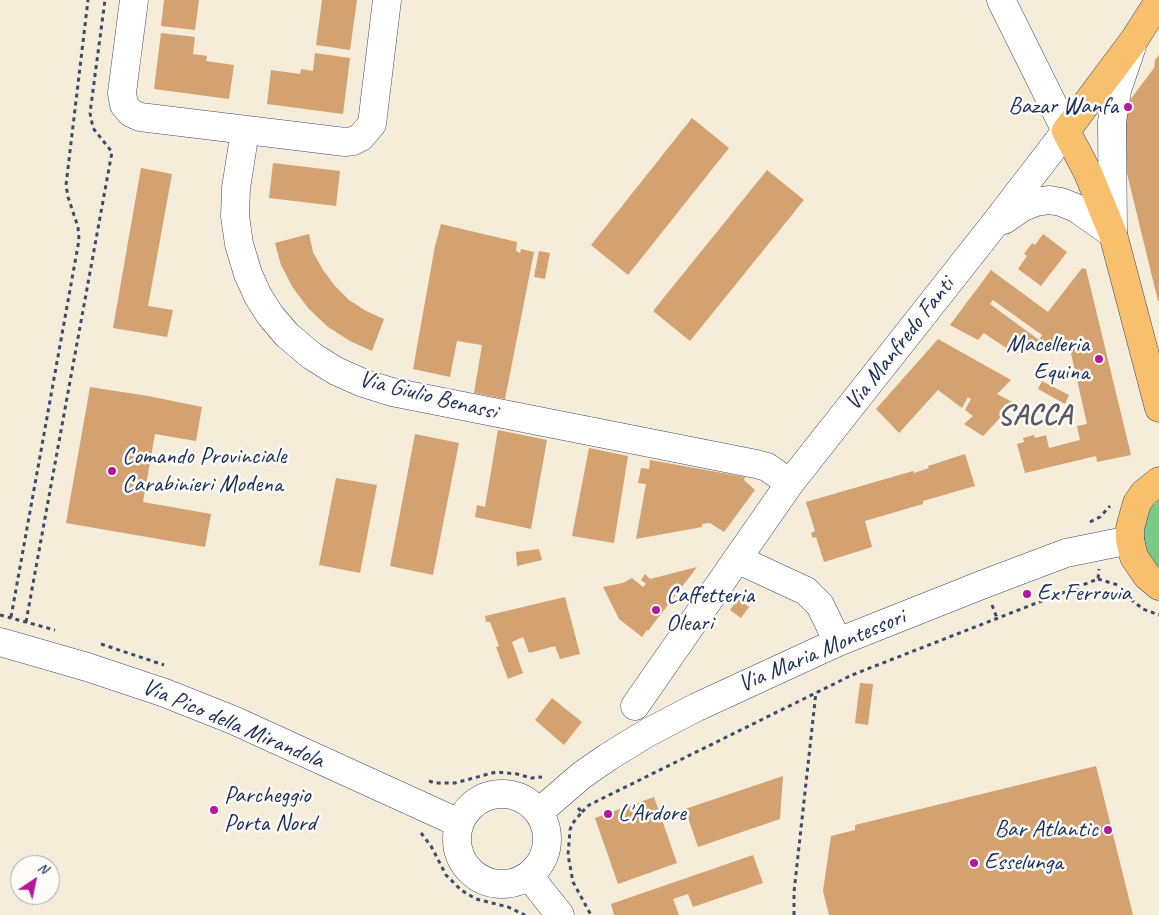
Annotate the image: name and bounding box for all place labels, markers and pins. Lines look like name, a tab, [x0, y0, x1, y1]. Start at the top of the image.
place label: Bazar Wanfa	[1008, 93, 1118, 121]
marker: Bazar Wanfa	[1122, 101, 1134, 113]
place label: Macelleria Equina	[1006, 331, 1089, 387]
marker: Macelleria Equina	[1093, 353, 1105, 365]
place label: Comando Provinciale Carabinieri Modena	[122, 443, 286, 499]
marker: Comando Provinciale Carabinieri Modena	[106, 465, 118, 477]
place label: Ex Ferrovia	[1037, 580, 1131, 608]
place label: Caffetteria Oleari	[666, 582, 754, 638]
marker: Ex Ferrovia	[1021, 588, 1033, 600]
marker: Caffetteria Oleari	[650, 604, 662, 616]
place label: Parcheggio Porta Nord	[224, 782, 316, 838]
place label: L'Ardore	[618, 800, 686, 828]
marker: Parcheggio Porta Nord	[208, 804, 220, 816]
marker: L'Ardore	[602, 808, 614, 820]
place label: Bar Atlantic	[994, 816, 1098, 844]
marker: Bar Atlantic	[1102, 824, 1114, 836]
place label: Esselunga	[984, 849, 1063, 877]
marker: Esselunga	[968, 857, 980, 869]

